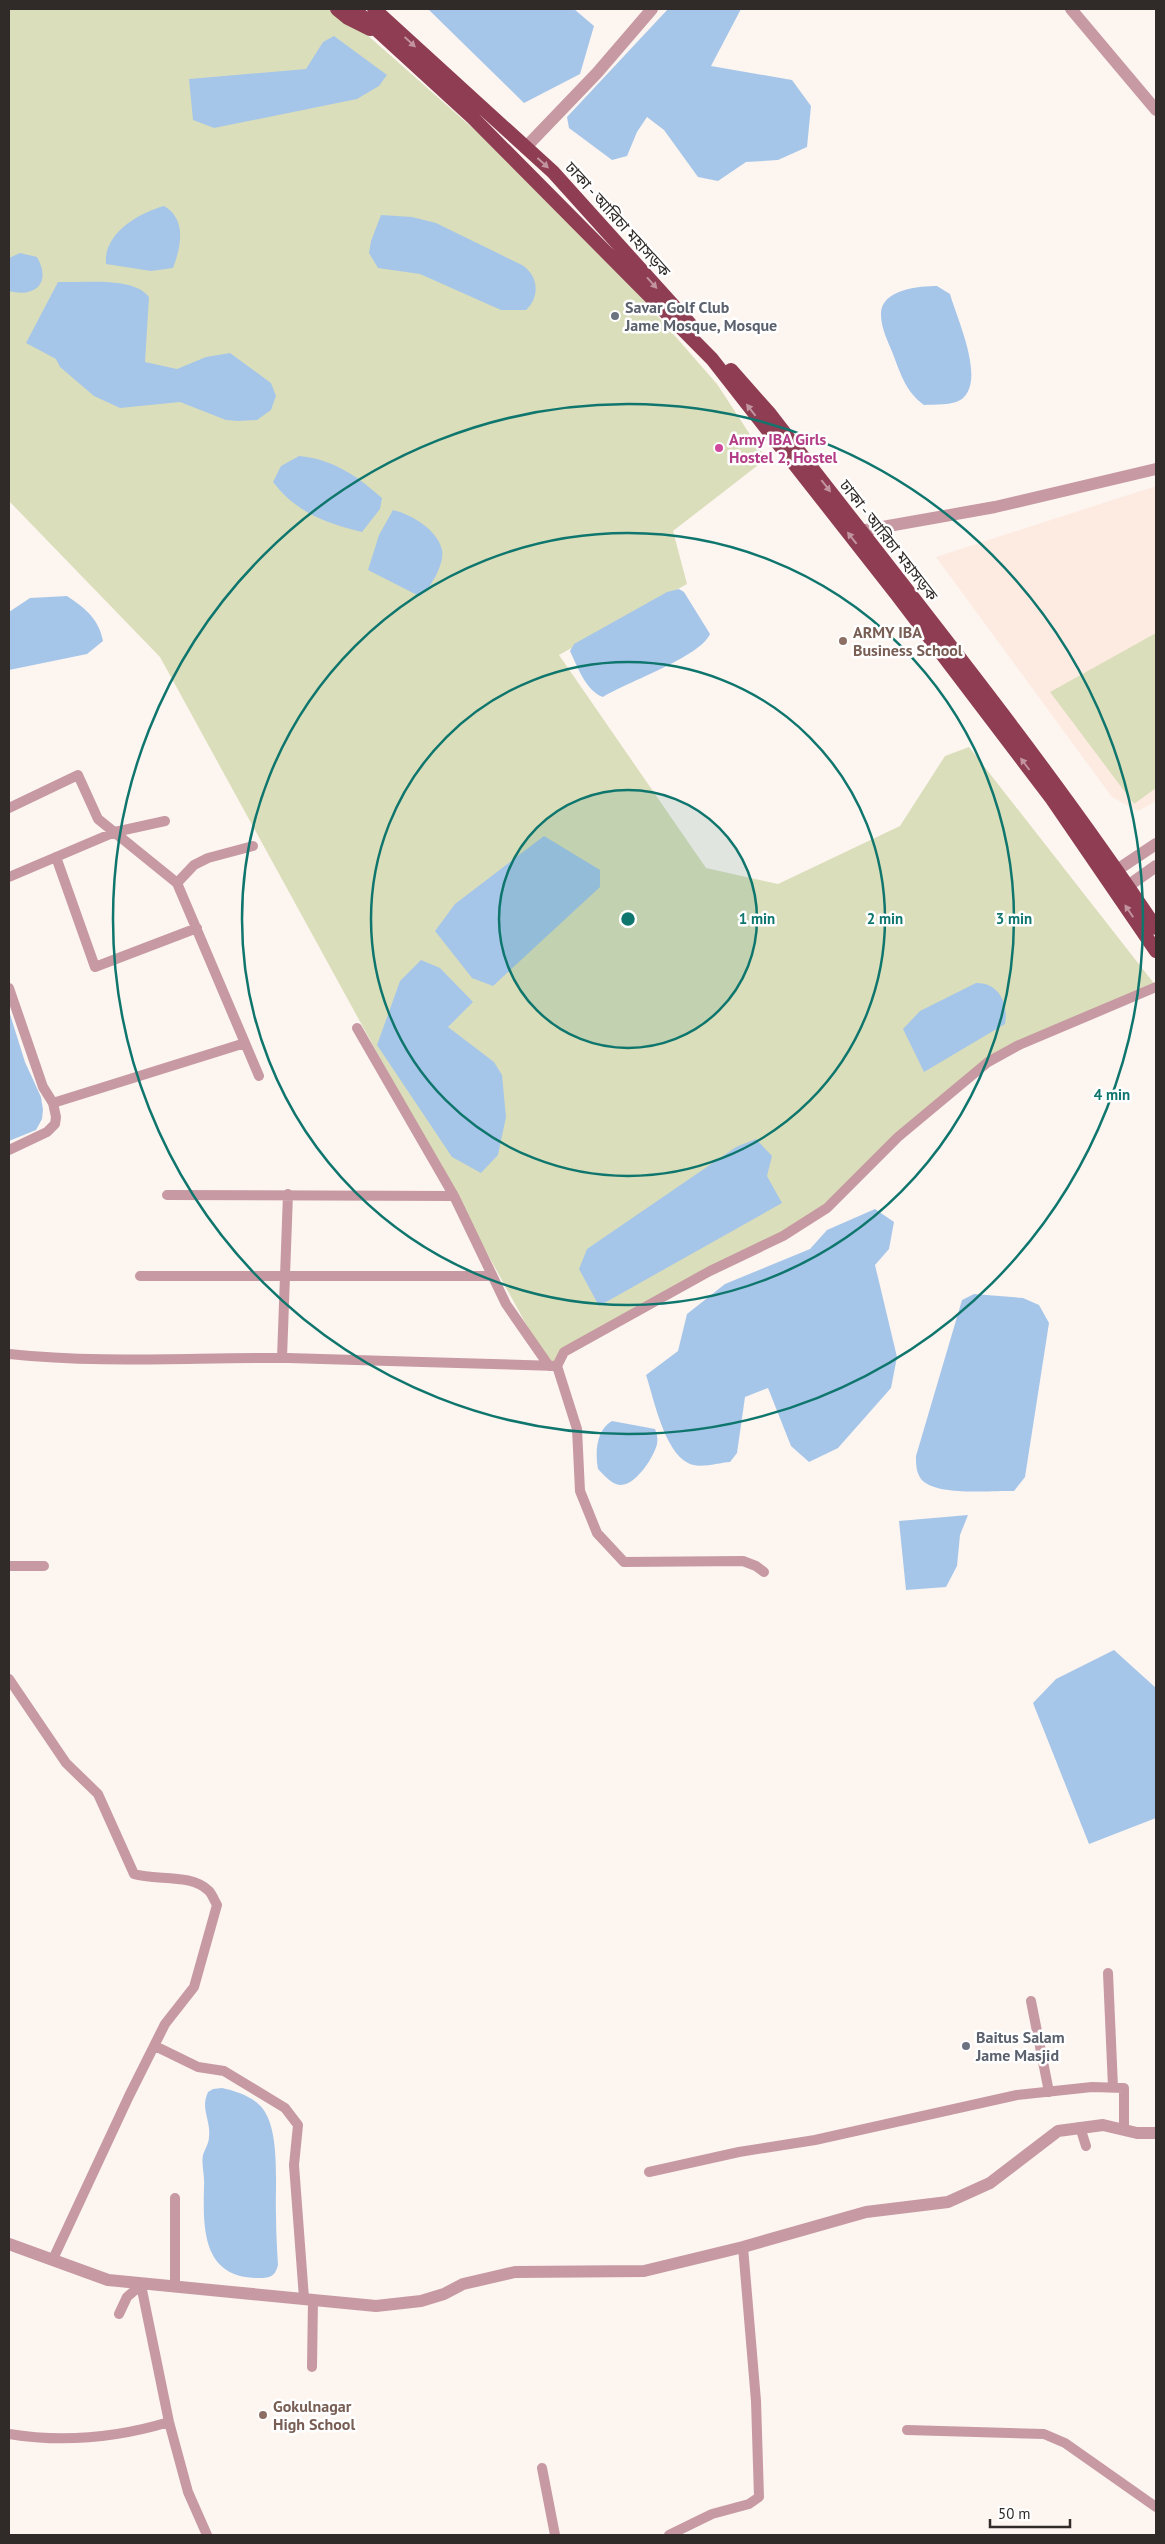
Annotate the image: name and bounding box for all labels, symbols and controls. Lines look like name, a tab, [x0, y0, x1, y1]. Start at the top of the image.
one-way arrow	[403, 36, 415, 48]
street label: ঢাকা - আরিচা মহাসড়ক	[560, 156, 676, 282]
one-way arrow	[536, 157, 548, 169]
one-way arrow	[647, 277, 658, 290]
place label: Savar Golf Club Jame Mosque, Mosque	[624, 297, 777, 335]
marker: Savar Golf Club Jame Mosque, Mosque	[609, 310, 621, 322]
one-way arrow	[746, 404, 757, 417]
place label: Army IBA Girls Hostel 2, Hostel	[729, 429, 838, 467]
marker: Army IBA Girls Hostel 2, Hostel	[713, 442, 725, 454]
street label: ঢাকা - আরিচা মহাসড়ক	[835, 475, 943, 605]
one-way arrow	[821, 480, 831, 493]
one-way arrow	[846, 532, 857, 545]
place label: ARMY IBA Business School	[853, 622, 963, 660]
marker: ARMY IBA Business School	[837, 635, 849, 647]
one-way arrow	[1020, 758, 1031, 771]
one-way arrow	[1124, 904, 1134, 918]
text: 1 min	[739, 909, 775, 928]
text: 2 min	[867, 909, 903, 928]
text: 3 min	[996, 909, 1032, 928]
centre of rings	[619, 910, 637, 928]
text: 4 min	[1094, 1085, 1130, 1104]
place label: Baitus Salam Jame Masjid	[975, 2027, 1065, 2065]
marker: Baitus Salam Jame Masjid	[960, 2040, 972, 2052]
place label: Gokulnagar High School	[273, 2396, 355, 2434]
marker: Gokulnagar High School	[257, 2409, 269, 2421]
scale bar	[990, 2496, 1070, 2528]
text: 50 m	[998, 2504, 1031, 2523]

